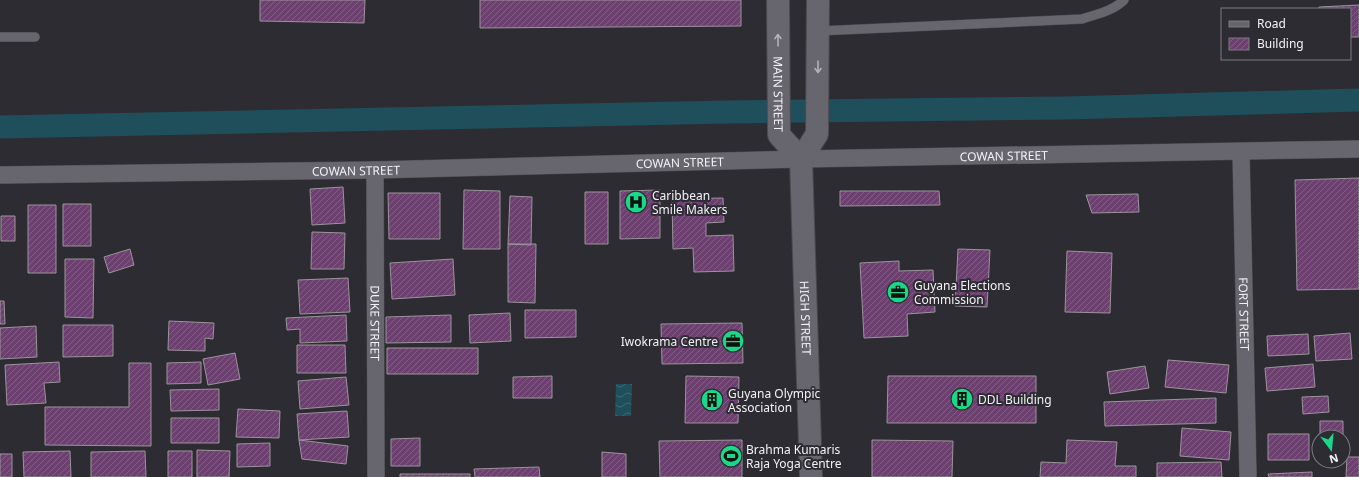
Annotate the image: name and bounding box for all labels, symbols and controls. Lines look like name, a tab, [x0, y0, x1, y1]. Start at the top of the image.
legend	[1221, 8, 1351, 60]
text: Road	[1257, 15, 1286, 32]
one-way arrow	[774, 34, 782, 47]
text: Building	[1257, 35, 1304, 52]
street label: MAIN STREET	[770, 56, 787, 132]
one-way arrow	[814, 60, 822, 73]
street label: COWAN STREET	[960, 146, 1048, 165]
street label: COWAN STREET	[636, 152, 724, 172]
street label: COWAN STREET	[312, 161, 401, 179]
place label: Caribbean Smile Makers	[652, 187, 728, 218]
hospital icon: Caribbean Smile Makers	[623, 189, 649, 215]
place label: Guyana Elections Commission	[914, 277, 1011, 308]
street label: FORT STREET	[1235, 277, 1254, 351]
office icon: Guyana Elections Commission	[885, 279, 911, 305]
street label: HIGH STREET	[796, 280, 816, 356]
street label: DUKE STREET	[367, 285, 384, 361]
office icon: Iwokrama Centre	[720, 328, 746, 354]
place label: Iwokrama Centre	[621, 333, 718, 350]
place label: Guyana Olympic Association	[728, 385, 821, 416]
building icon: DDL Building	[949, 386, 975, 412]
building icon: Guyana Olympic Association	[699, 387, 725, 413]
place label: DDL Building	[978, 391, 1052, 408]
north arrow	[1311, 429, 1351, 469]
place label: Brahma Kumaris Raja Yoga Centre	[746, 441, 842, 472]
sports icon: Brahma Kumaris Raja Yoga Centre	[718, 443, 744, 469]
text: N	[1328, 451, 1340, 468]

